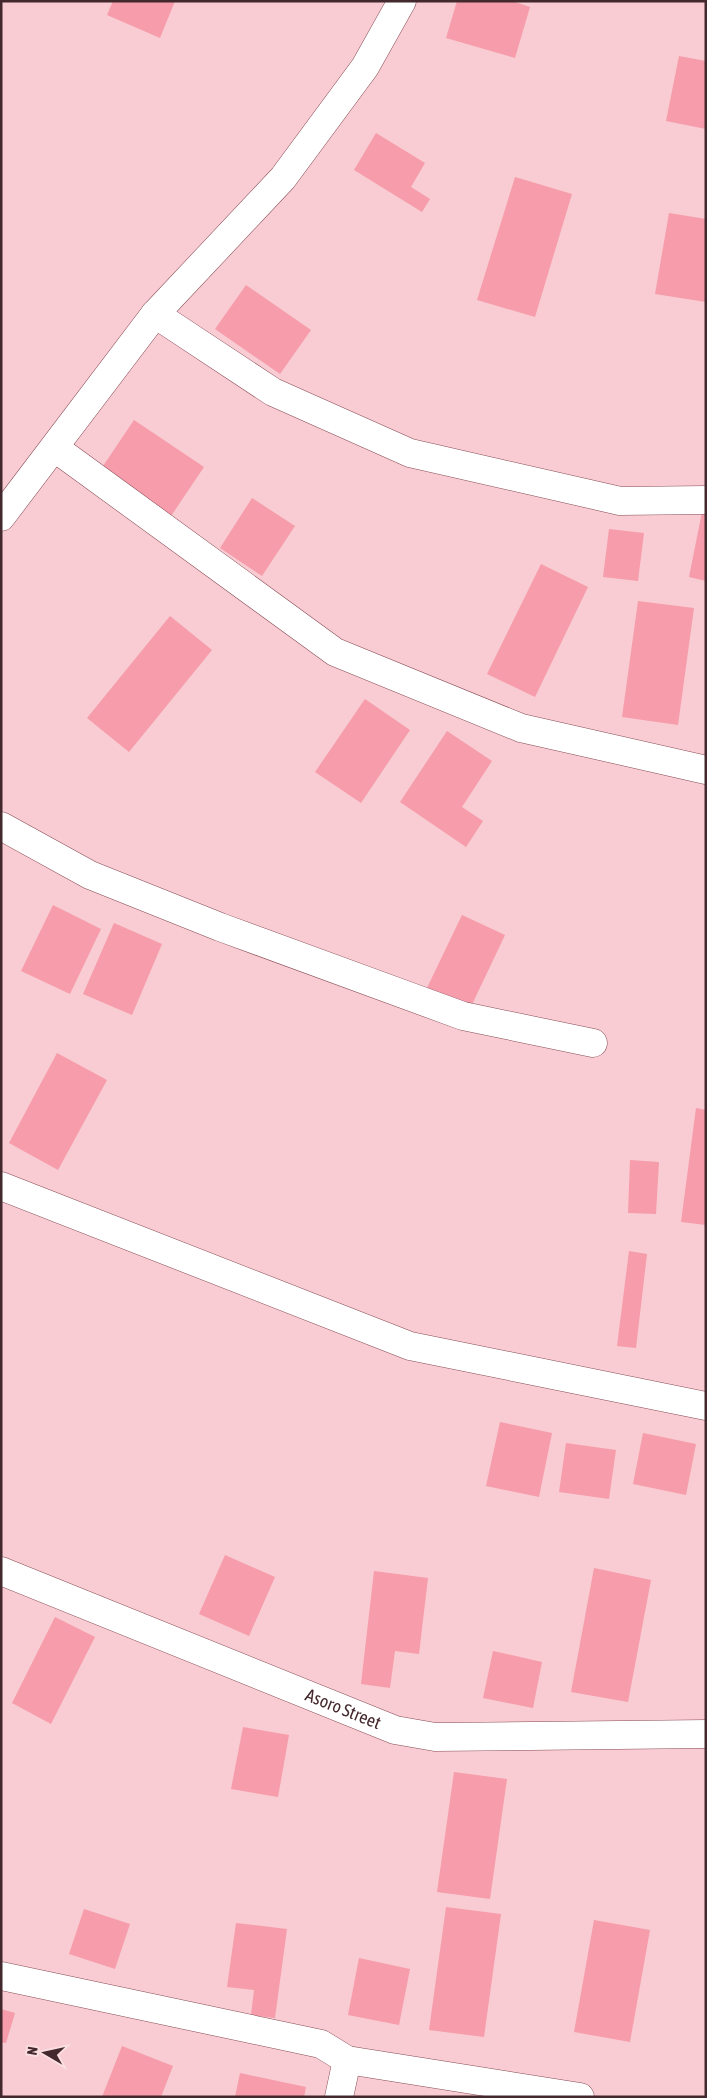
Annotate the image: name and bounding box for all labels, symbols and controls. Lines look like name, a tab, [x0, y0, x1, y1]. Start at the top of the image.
street label: Asoro Street	[303, 1684, 384, 1733]
north arrow	[20, 2028, 70, 2078]
text: N	[24, 2046, 41, 2056]

